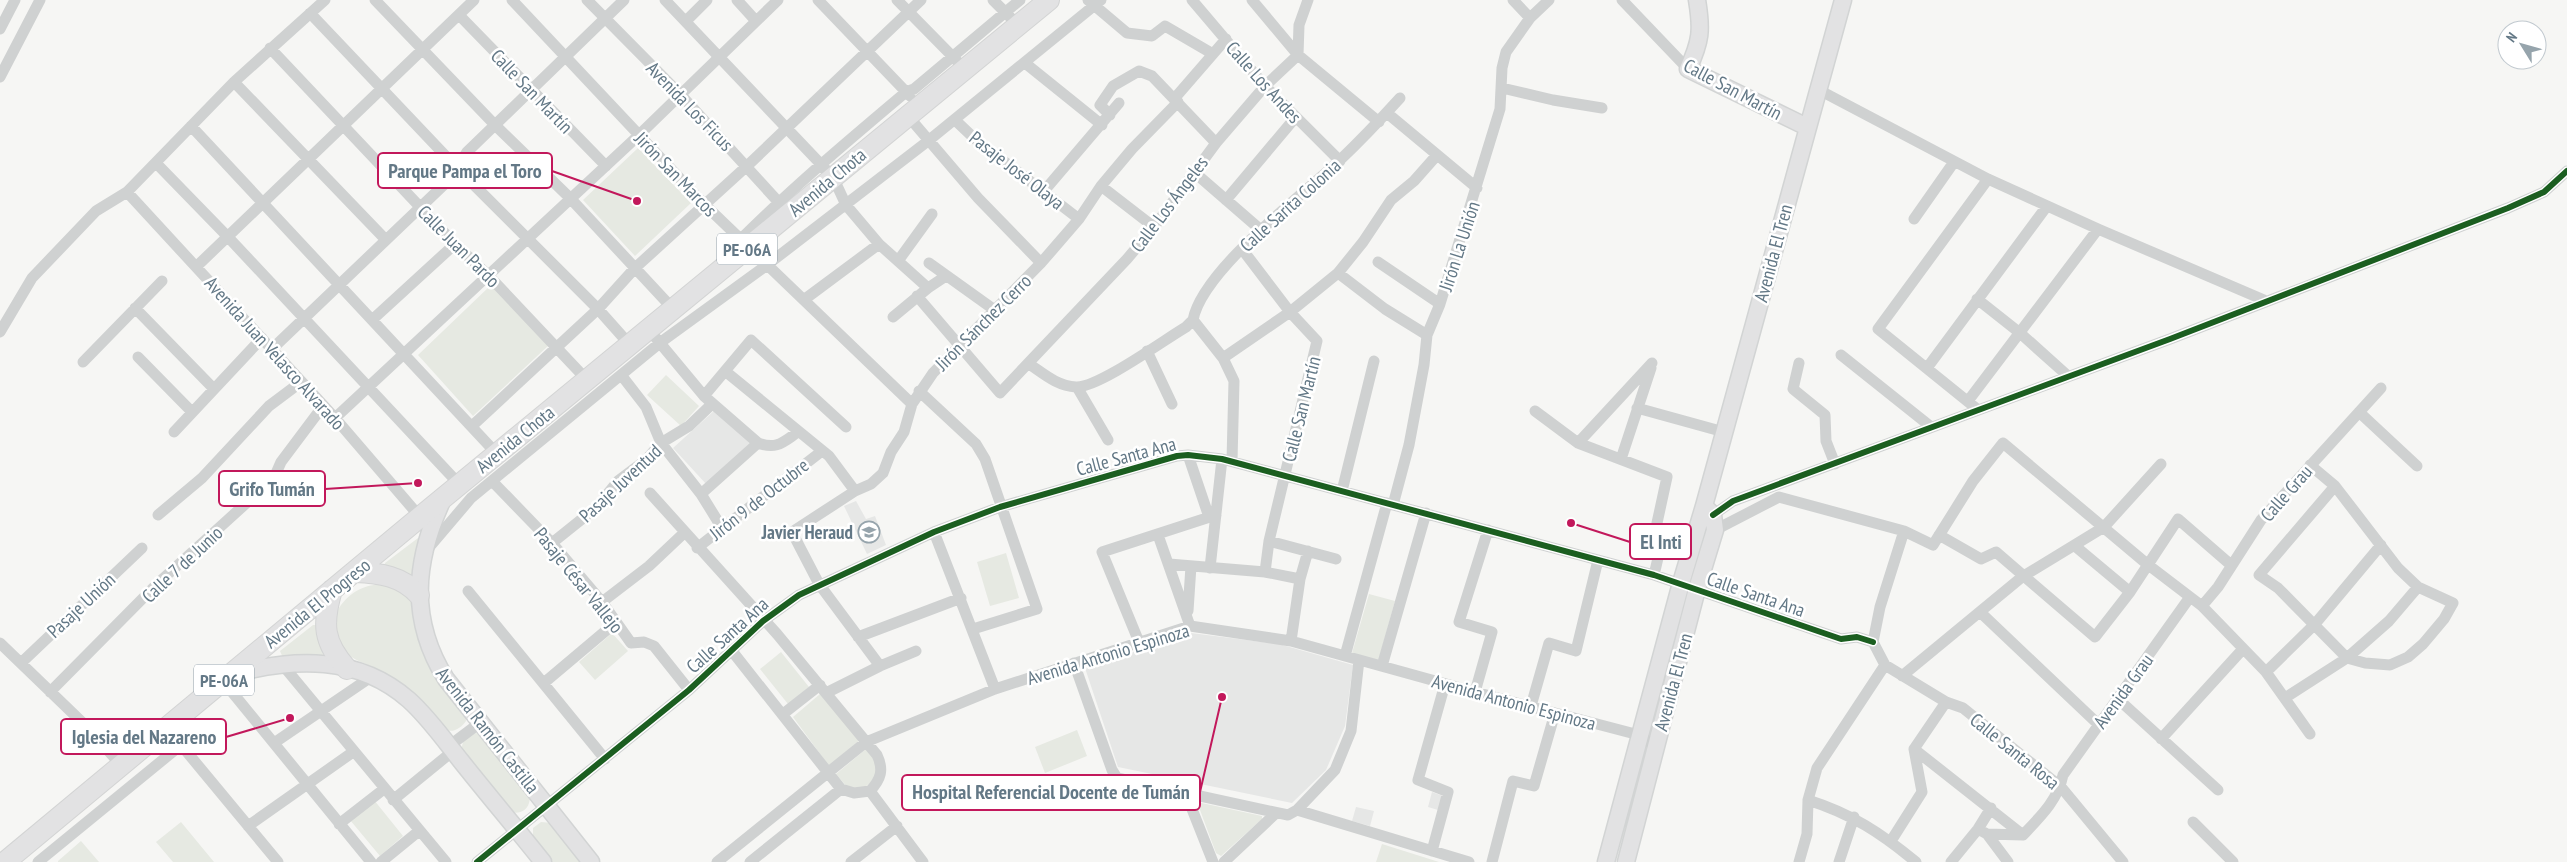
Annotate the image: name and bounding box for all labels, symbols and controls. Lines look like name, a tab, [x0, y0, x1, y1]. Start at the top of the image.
north arrow	[2497, 20, 2547, 70]
text: N	[2502, 29, 2521, 46]
street label: Calle Los Andes	[1221, 36, 1307, 128]
street label: Calle San Martín	[486, 44, 578, 138]
street label: Calle San Martín	[1680, 53, 1786, 125]
street label: Avenida Los Ficus	[641, 56, 739, 156]
street label: Pasaje José Olaya	[965, 125, 1069, 215]
street label: Jirón San Marcos	[629, 126, 722, 221]
street label: Avenida Chota	[783, 143, 871, 221]
street label: Calle Los Ángeles	[1125, 151, 1213, 257]
callout: Parque Pampa el Toro	[378, 153, 552, 188]
street label: Calle Sarita Colonia	[1234, 153, 1346, 257]
text: Parque Pampa el Toro	[388, 158, 542, 184]
street label: Jirón La Unión	[1433, 198, 1485, 295]
street label: Calle Juan Pardo	[413, 200, 505, 292]
street label: Avenida El Tren	[1748, 201, 1798, 305]
road number: PE-06A	[717, 233, 777, 264]
street label: Jirón Sánchez Cerro	[929, 269, 1036, 376]
street label: Avenida Juan Velasco Alvarado	[200, 271, 350, 435]
street label: Calle San Martín	[1276, 354, 1326, 464]
street label: Avenida Chota	[471, 400, 559, 478]
street label: Calle Santa Ana	[1074, 431, 1178, 481]
street label: Pasaje Juventud	[574, 439, 666, 527]
street label: Jirón 9 de Octubre	[704, 453, 813, 546]
street label: Calle Grau	[2255, 460, 2317, 526]
callout: Grifo Tumán	[219, 471, 325, 506]
text: Grifo Tumán	[229, 476, 315, 502]
street label: Calle 7 de Junio	[136, 520, 228, 608]
place label: Javier Heraud	[761, 520, 853, 544]
school or university icon: Javier Heraud	[857, 520, 881, 544]
street label: Pasaje César Vallejo	[529, 522, 629, 638]
callout: El Inti	[1630, 524, 1691, 559]
text: El Inti	[1640, 529, 1682, 555]
street label: Avenida El Progreso	[259, 553, 375, 653]
street label: Calle Santa Ana	[1704, 566, 1808, 622]
street label: Pasaje Unión	[42, 567, 120, 643]
street label: Calle Santa Ana	[681, 592, 773, 678]
street label: Avenida Antonio Espinoza	[1024, 618, 1192, 690]
street label: Avenida El Tren	[1648, 630, 1698, 734]
street label: Avenida Grau	[2088, 649, 2158, 733]
street label: Avenida Ramón Castilla	[431, 662, 545, 798]
road number: PE-06A	[194, 664, 254, 696]
street label: Avenida Antonio Espinoza	[1430, 669, 1598, 735]
street label: Calle Santa Rosa	[1965, 708, 2065, 794]
callout: Iglesia del Nazareno	[61, 719, 226, 754]
text: Iglesia del Nazareno	[72, 724, 216, 750]
callout: Hospital Referencial Docente de Tumán	[902, 775, 1200, 810]
text: Hospital Referencial Docente de Tumán	[912, 779, 1190, 805]

